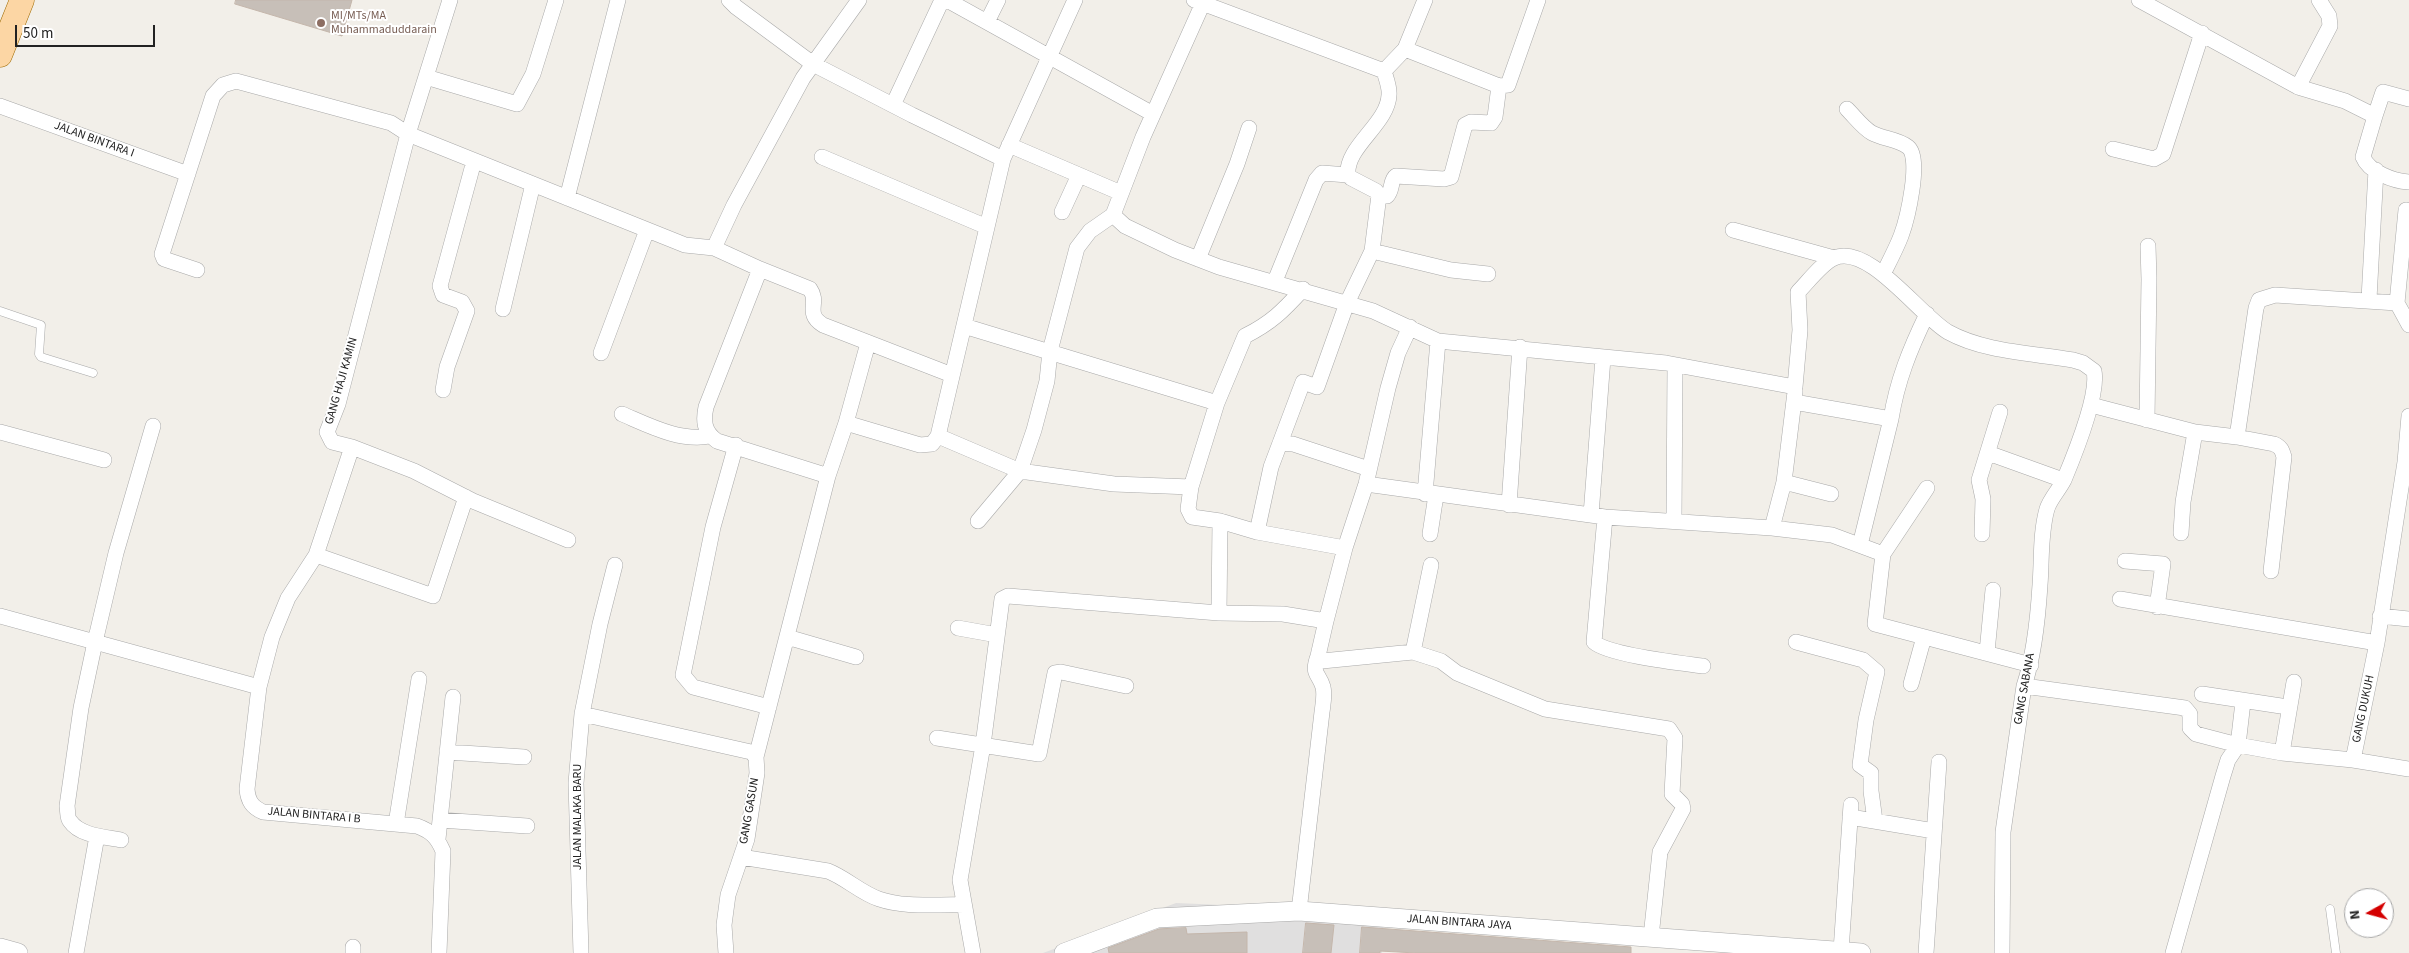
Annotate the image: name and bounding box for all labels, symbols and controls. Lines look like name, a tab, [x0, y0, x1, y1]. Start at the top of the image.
place label: MI/MTs/MA Muhammaduddarain	[331, 9, 437, 37]
scale bar	[18, 15, 158, 47]
marker: MI/MTs/MA Muhammaduddarain	[315, 17, 327, 29]
text: 50 m	[23, 23, 53, 44]
street label: JALAN BINTARA I	[52, 119, 136, 161]
street label: GANG HAJI KAMIN	[323, 336, 361, 426]
street label: GANG SABANA	[2012, 652, 2038, 726]
street label: GANG DUKUH	[2350, 674, 2378, 744]
street label: JALAN MALAKA BARU	[571, 764, 585, 870]
street label: GANG GASUN	[737, 777, 763, 845]
street label: JALAN BINTARA I B	[267, 805, 361, 827]
north arrow	[2344, 888, 2394, 938]
text: N	[2345, 909, 2366, 921]
street label: JALAN BINTARA JAYA	[1406, 912, 1512, 934]

